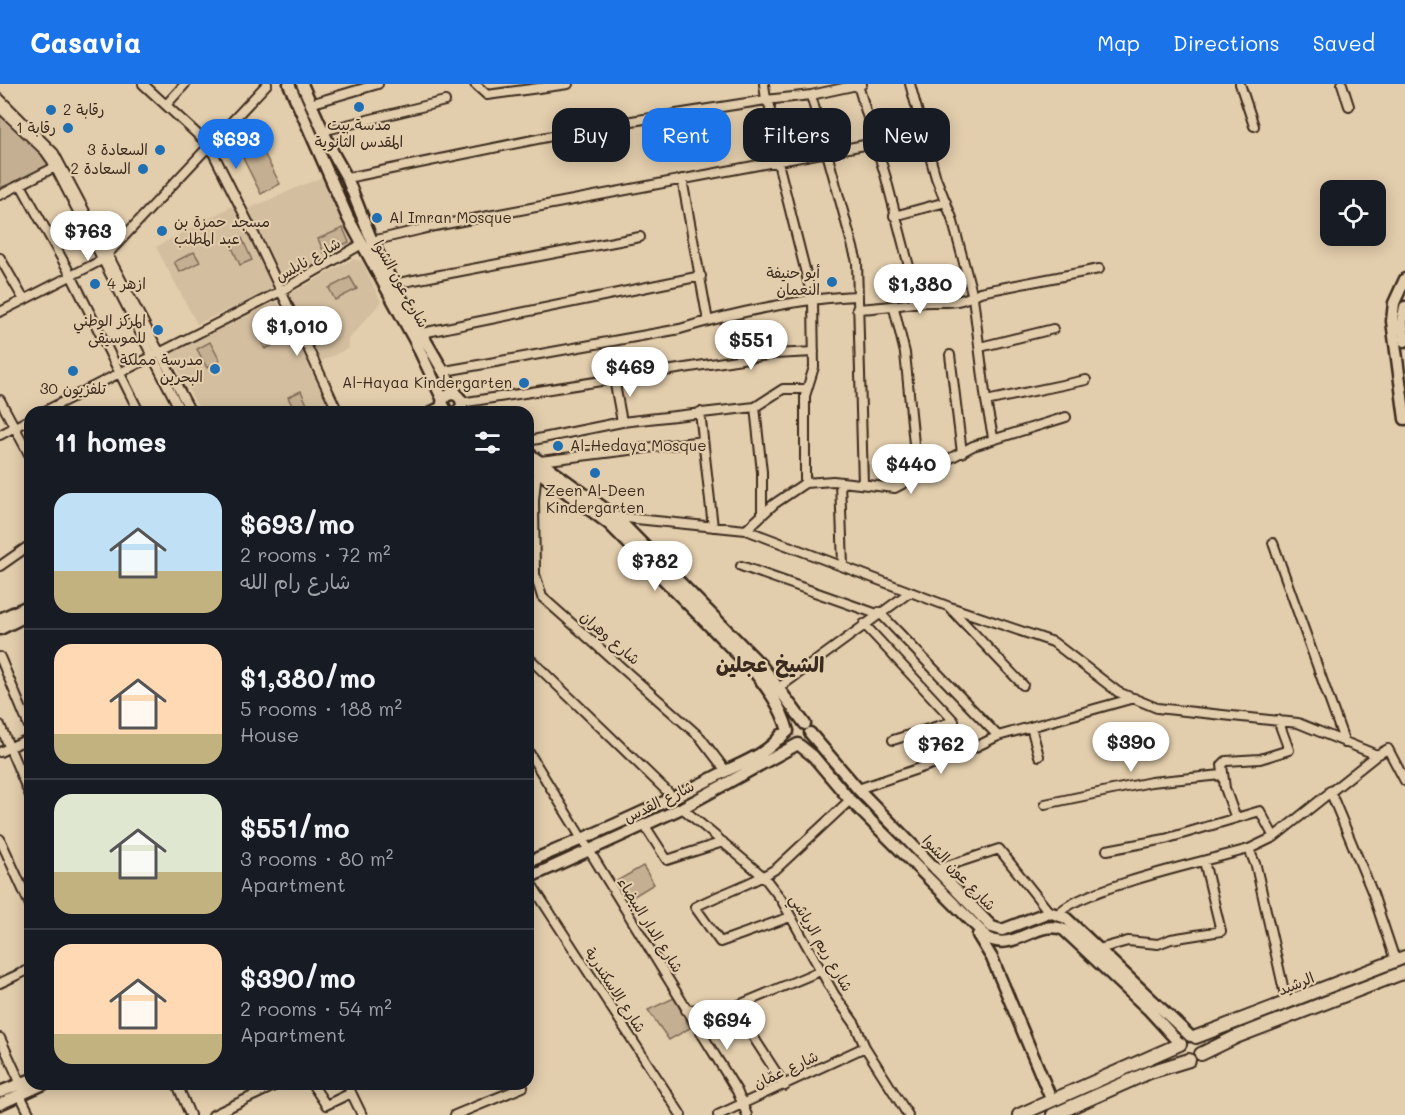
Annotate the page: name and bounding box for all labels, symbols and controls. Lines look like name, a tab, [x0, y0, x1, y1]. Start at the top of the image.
text: Casavia	[30, 24, 141, 60]
text: Map	[1097, 29, 1140, 56]
text: Directions	[1173, 29, 1280, 56]
text: Saved	[1313, 29, 1375, 56]
place label: رقابة 2	[63, 99, 105, 119]
marker: مدسة بيت المقدس الثانوية	[352, 100, 366, 114]
marker: رقابة 2	[44, 103, 58, 117]
chip: Buy	[552, 108, 630, 162]
chip: Rent	[642, 108, 731, 162]
chip: Filters	[743, 108, 851, 162]
chip: New	[863, 108, 950, 162]
place label: مدسة بيت المقدس الثانوية	[315, 114, 403, 152]
place label: رقابة 1	[16, 117, 56, 137]
pin: $693	[200, 119, 272, 170]
marker: رقابة 1	[61, 121, 75, 135]
text: $693	[212, 125, 260, 151]
place label: السعادة 3	[87, 139, 148, 159]
marker: السعادة 3	[153, 143, 167, 157]
place label: السعادة 2	[71, 158, 131, 178]
marker: السعادة 2	[136, 162, 150, 176]
map controls	[1320, 180, 1386, 246]
button: locate	[1320, 180, 1386, 246]
place label: Al Imran Mosque	[389, 207, 512, 227]
pin: $763	[52, 211, 124, 262]
place label: مسجد حمزة بن عبد المطلب	[174, 211, 270, 248]
marker: Al Imran Mosque	[370, 211, 384, 225]
text: $763	[64, 217, 112, 243]
marker: مسجد حمزة بن عبد المطلب	[155, 224, 169, 238]
street label: شارع نابلس	[271, 232, 344, 287]
street label: شارع عون الشوا	[369, 236, 434, 331]
place label: أبو حنيفة النعمان	[767, 262, 820, 299]
pin: $1,380	[871, 264, 969, 315]
text: $1,380	[888, 270, 952, 296]
place label: ازهر 4	[107, 273, 146, 293]
marker: أبو حنيفة النعمان	[825, 275, 839, 289]
marker: ازهر 4	[88, 277, 102, 291]
pin: $1,010	[248, 306, 346, 357]
place label: المركز الوطني للموسيقى	[73, 310, 146, 348]
text: $1,010	[266, 312, 328, 338]
pin: $551	[715, 320, 787, 371]
marker: المركز الوطني للموسيقى	[151, 323, 165, 337]
text: $551	[729, 326, 773, 352]
pin: $469	[594, 347, 666, 398]
place label: مدرسة مملكة البحرين	[120, 349, 203, 386]
text: $469	[605, 353, 655, 379]
marker: مدرسة مملكة البحرين	[208, 362, 222, 376]
marker: تلفزيون 30	[66, 364, 80, 378]
place label: Al-Hayaa Kindergarten	[342, 372, 512, 392]
marker: Al-Hayaa Kindergarten	[517, 376, 531, 390]
place label: تلفزيون 30	[40, 378, 107, 399]
text: 11 homes	[54, 425, 167, 459]
icon: filters	[471, 426, 504, 459]
place label: Al-Hedaya Mosque	[570, 435, 707, 455]
marker: Al-Hedaya Mosque	[551, 439, 565, 453]
pin: $440	[875, 444, 947, 495]
text: $440	[886, 450, 936, 476]
marker: Zeen Al-Deen Kindergarten	[588, 466, 602, 480]
place label: Zeen Al-Deen Kindergarten	[545, 480, 645, 517]
text: $693/mo	[240, 507, 355, 541]
icon: home	[102, 517, 174, 589]
text: 2 rooms · 72 m²	[240, 541, 391, 567]
pin: $782	[619, 541, 691, 592]
text: $782	[631, 547, 679, 573]
text: شارع رام الله	[240, 568, 351, 594]
street label: شارع وهران	[576, 606, 645, 669]
district label: الشيخ عجلين	[716, 650, 824, 678]
text: $1,380/mo	[240, 661, 376, 695]
icon: home	[102, 668, 174, 740]
text: 5 rooms · 188 m²	[240, 695, 402, 721]
text: House	[240, 721, 299, 747]
pin: $390	[1095, 722, 1167, 773]
pin: $762	[905, 724, 977, 775]
text: $390	[1106, 728, 1156, 754]
text: $762	[918, 730, 964, 756]
street label: شارع القدس	[620, 775, 698, 828]
text: $551/mo	[240, 811, 350, 845]
icon: home	[102, 818, 174, 890]
street label: شارع عون الشوا	[918, 830, 1001, 915]
text: 3 rooms · 80 m²	[240, 845, 393, 871]
text: Apartment	[240, 871, 346, 897]
street label: شارع الدار البيضاء	[613, 873, 688, 977]
street label: شارع ريم الرياشي	[782, 890, 858, 997]
street label: شارع الاسكندرية	[580, 943, 651, 1037]
text: $390/mo	[240, 961, 356, 995]
street label: الرشيد	[1274, 967, 1317, 999]
icon: home	[102, 968, 174, 1040]
text: 2 rooms · 54 m²	[240, 995, 392, 1021]
pin: $694	[691, 1000, 763, 1051]
text: $694	[702, 1006, 752, 1032]
text: Apartment	[240, 1021, 346, 1047]
street label: شارع عمّان	[750, 1045, 822, 1094]

